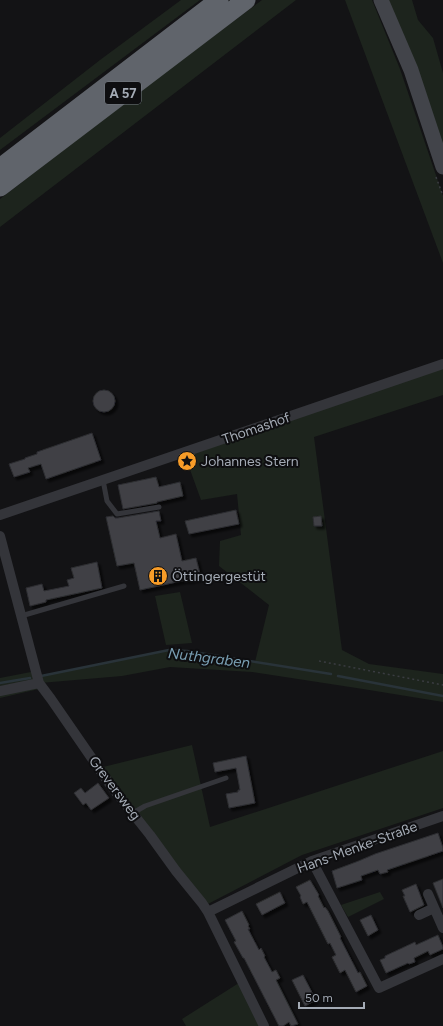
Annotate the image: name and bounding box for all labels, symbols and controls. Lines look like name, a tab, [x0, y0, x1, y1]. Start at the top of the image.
road number: A 57	[105, 82, 141, 104]
street label: Thomashof	[220, 409, 293, 448]
place icon: Johannes Stern	[176, 450, 198, 472]
place label: Johannes Stern	[201, 453, 299, 470]
building icon: Öttingergestüt	[147, 565, 169, 587]
place label: Öttingergestüt	[172, 568, 266, 585]
water label: Nuthgraben	[167, 644, 251, 672]
street label: Greversweg	[85, 753, 144, 824]
street label: Hans-Menke-Straße	[295, 818, 420, 877]
scale bar	[299, 984, 364, 1010]
text: 50 m	[305, 991, 333, 1005]

